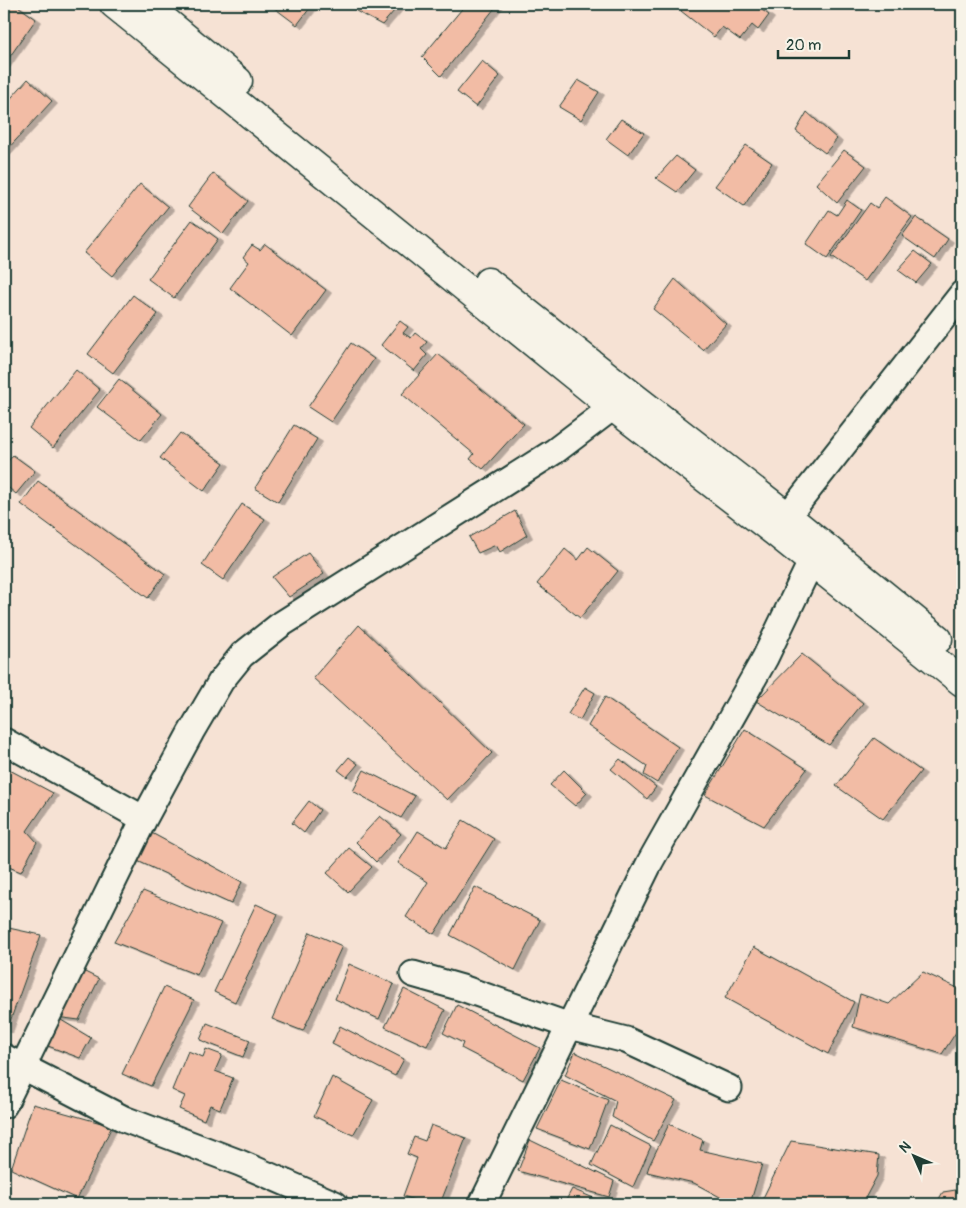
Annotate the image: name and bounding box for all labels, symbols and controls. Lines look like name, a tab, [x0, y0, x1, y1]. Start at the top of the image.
scale bar	[778, 28, 850, 60]
text: 20 m	[786, 36, 821, 55]
north arrow	[888, 1130, 938, 1180]
text: N	[896, 1138, 915, 1157]

